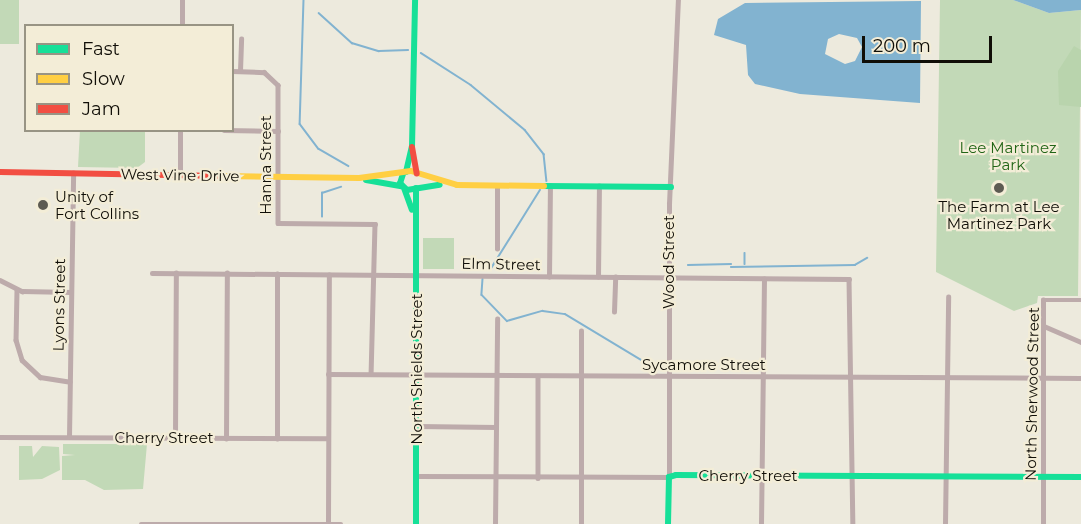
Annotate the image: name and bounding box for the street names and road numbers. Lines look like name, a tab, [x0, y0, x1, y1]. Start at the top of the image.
street label: Hanna Street	[257, 115, 275, 215]
street label: West Vine Drive	[120, 165, 240, 185]
street label: Wood Street	[660, 215, 678, 309]
street label: Elm Street	[461, 254, 541, 274]
street label: Lyons Street	[49, 258, 69, 352]
street label: North Shields Street	[408, 293, 426, 445]
street label: North Sherwood Street	[1021, 307, 1043, 481]
street label: Sycamore Street	[642, 356, 766, 374]
street label: Cherry Street	[114, 429, 214, 447]
street label: Cherry Street	[698, 467, 798, 485]

